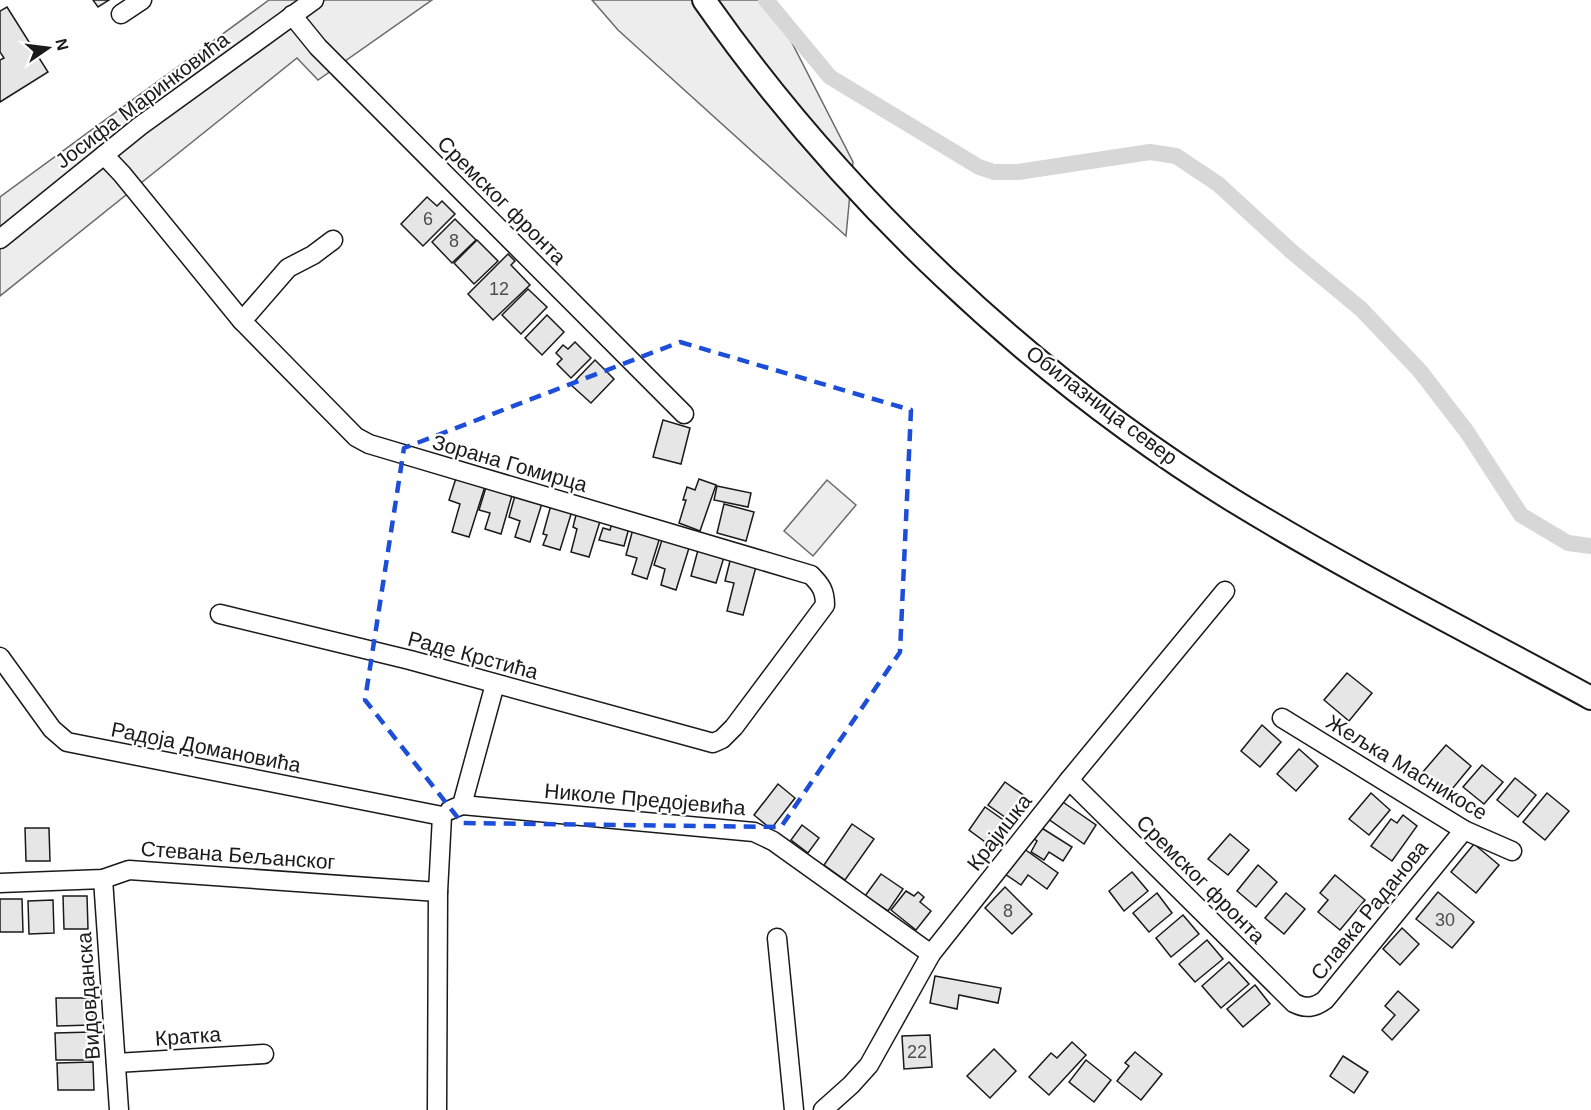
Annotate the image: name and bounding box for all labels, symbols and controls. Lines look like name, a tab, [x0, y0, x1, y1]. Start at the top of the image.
north arrow	[18, 18, 78, 78]
street label: Јосифа Маринковића	[51, 27, 233, 173]
text: N	[52, 37, 72, 52]
street label: Сремског фронта	[433, 131, 571, 269]
house number: 6	[423, 209, 433, 229]
house number: 8	[449, 231, 459, 251]
house number: 12	[489, 279, 509, 299]
street label: Обилазница север	[1022, 341, 1182, 469]
street label: Зорана Гомирца	[430, 430, 590, 496]
street label: Раде Крстића	[405, 627, 541, 684]
street label: Жељка Масникосе	[1322, 710, 1492, 824]
street label: Радоја Домановића	[109, 717, 303, 777]
street label: Николе Предојевића	[543, 779, 747, 819]
street label: Крајишка	[962, 789, 1036, 875]
street label: Сремског фронта	[1132, 810, 1270, 948]
street label: Славка Раданова	[1306, 836, 1432, 984]
street label: Стевана Бељанског	[140, 837, 336, 873]
house number: 8	[1003, 901, 1013, 921]
house number: 30	[1435, 910, 1455, 930]
street label: Видовданска	[72, 931, 104, 1061]
street label: Кратка	[154, 1022, 222, 1050]
house number: 22	[907, 1042, 927, 1062]

